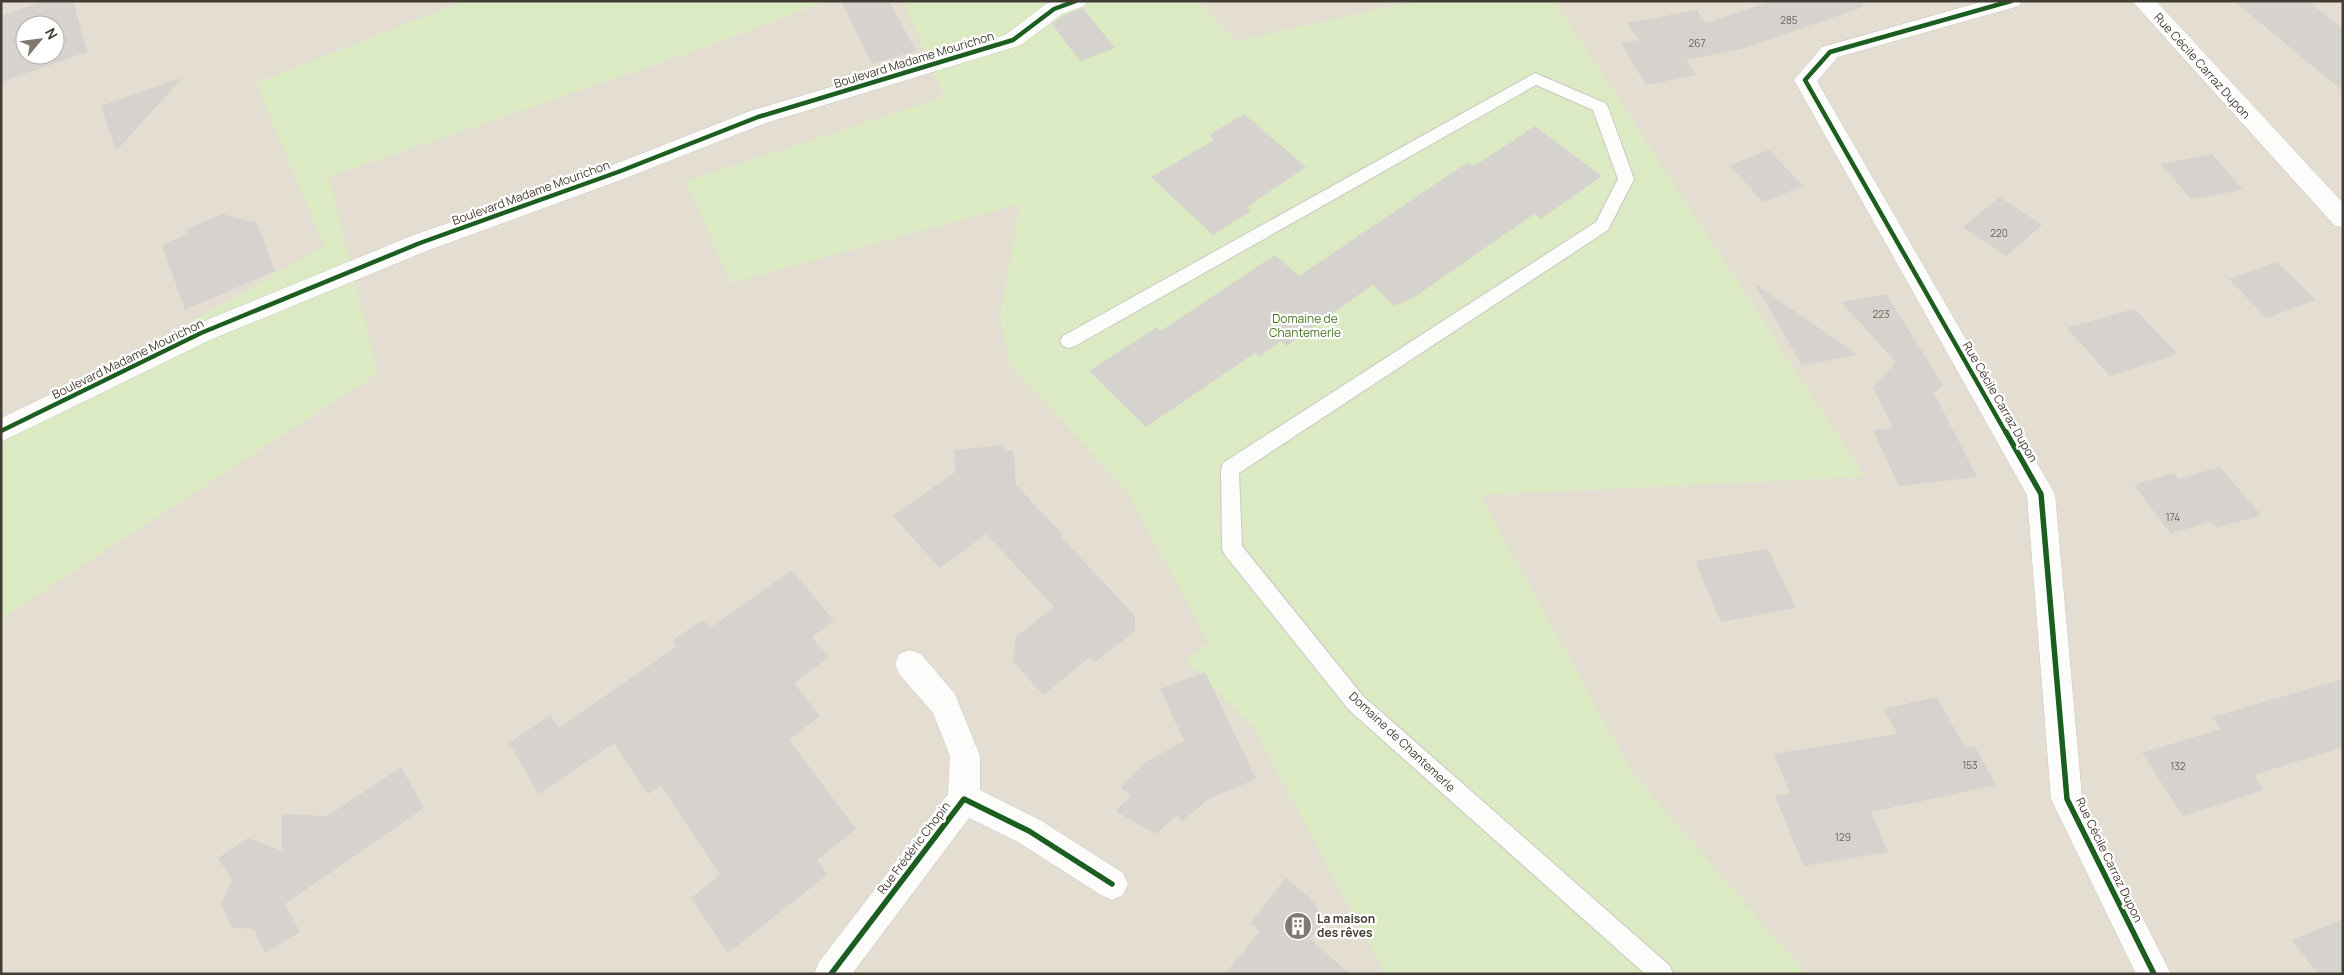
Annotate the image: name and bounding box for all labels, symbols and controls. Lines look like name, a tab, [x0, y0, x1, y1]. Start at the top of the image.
street label: Rue Cécile Carraz Dupon	[2150, 9, 2254, 122]
house number: 285	[1780, 13, 1798, 27]
north arrow	[15, 15, 65, 65]
text: N	[41, 24, 63, 42]
street label: Boulevard Madame Mourichon	[832, 27, 996, 92]
house number: 267	[1689, 36, 1705, 50]
street label: Boulevard Madame Mourichon	[450, 156, 612, 229]
house number: 220	[1990, 226, 2008, 240]
house number: 223	[1873, 307, 1889, 321]
park label: Domaine de Chantemerle	[1269, 310, 1341, 341]
street label: Boulevard Madame Mourichon	[49, 314, 206, 403]
street label: Rue Cécile Carraz Dupon	[1959, 338, 2042, 465]
house number: 174	[2166, 510, 2180, 524]
street label: Domaine de Chantemerle	[1345, 688, 1459, 796]
house number: 153	[1962, 758, 1978, 772]
house number: 132	[2170, 759, 2186, 773]
street label: Rue Cécile Carraz Dupon	[2072, 795, 2147, 925]
street label: Rue Frédéric Chopin	[873, 798, 954, 897]
house number: 129	[1835, 830, 1851, 844]
place label: La maison des rêves	[1317, 910, 1375, 941]
building icon: La maison des rêves	[1283, 911, 1313, 941]

